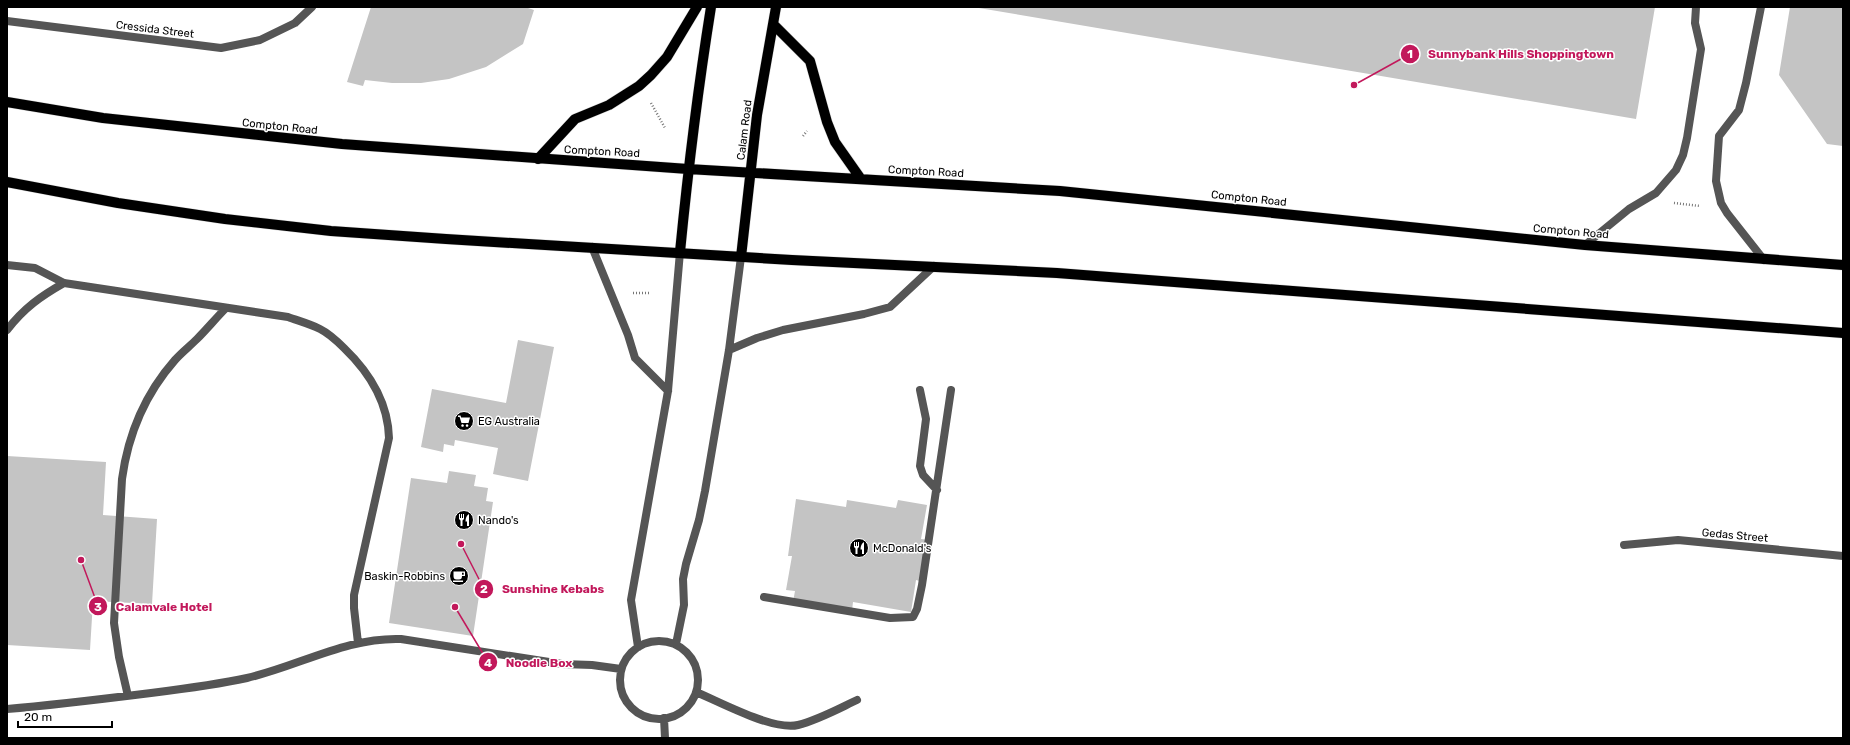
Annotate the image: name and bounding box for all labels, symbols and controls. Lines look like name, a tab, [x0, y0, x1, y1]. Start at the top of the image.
street label: Cressida Street	[115, 18, 195, 41]
callout: Sunnybank Hills Shoppingtown	[1400, 42, 1622, 66]
text: 1	[1407, 47, 1413, 61]
text: Sunnybank Hills Shoppingtown	[1428, 47, 1614, 61]
street label: Calam Road	[734, 99, 755, 161]
street label: Compton Road	[241, 116, 318, 137]
street label: Compton Road	[564, 143, 640, 160]
street label: Compton Road	[888, 163, 964, 180]
street label: Compton Road	[1210, 188, 1287, 209]
street label: Compton Road	[1533, 222, 1609, 241]
supermarket icon: EG Australia	[453, 410, 475, 432]
place label: EG Australia	[478, 415, 540, 428]
restaurant icon: Nando's	[453, 509, 475, 531]
place label: Nando's	[478, 514, 519, 527]
street label: Gedas Street	[1701, 526, 1769, 545]
restaurant icon: McDonald's	[848, 537, 870, 559]
place label: McDonald's	[873, 542, 932, 555]
cafe icon: Baskin-Robbins	[448, 565, 470, 587]
place label: Baskin-Robbins	[364, 570, 445, 583]
callout: Sunshine Kebabs	[474, 577, 612, 601]
text: 2	[480, 582, 488, 596]
text: Sunshine Kebabs	[502, 582, 604, 596]
callout: Calamvale Hotel	[88, 594, 220, 618]
text: 3	[94, 600, 102, 614]
text: Calamvale Hotel	[116, 600, 212, 614]
callout: Noodle Box	[478, 650, 580, 674]
text: 4	[484, 656, 492, 670]
text: Noodle Box	[506, 656, 572, 670]
scale bar	[18, 703, 112, 729]
text: 20 m	[24, 710, 52, 724]

